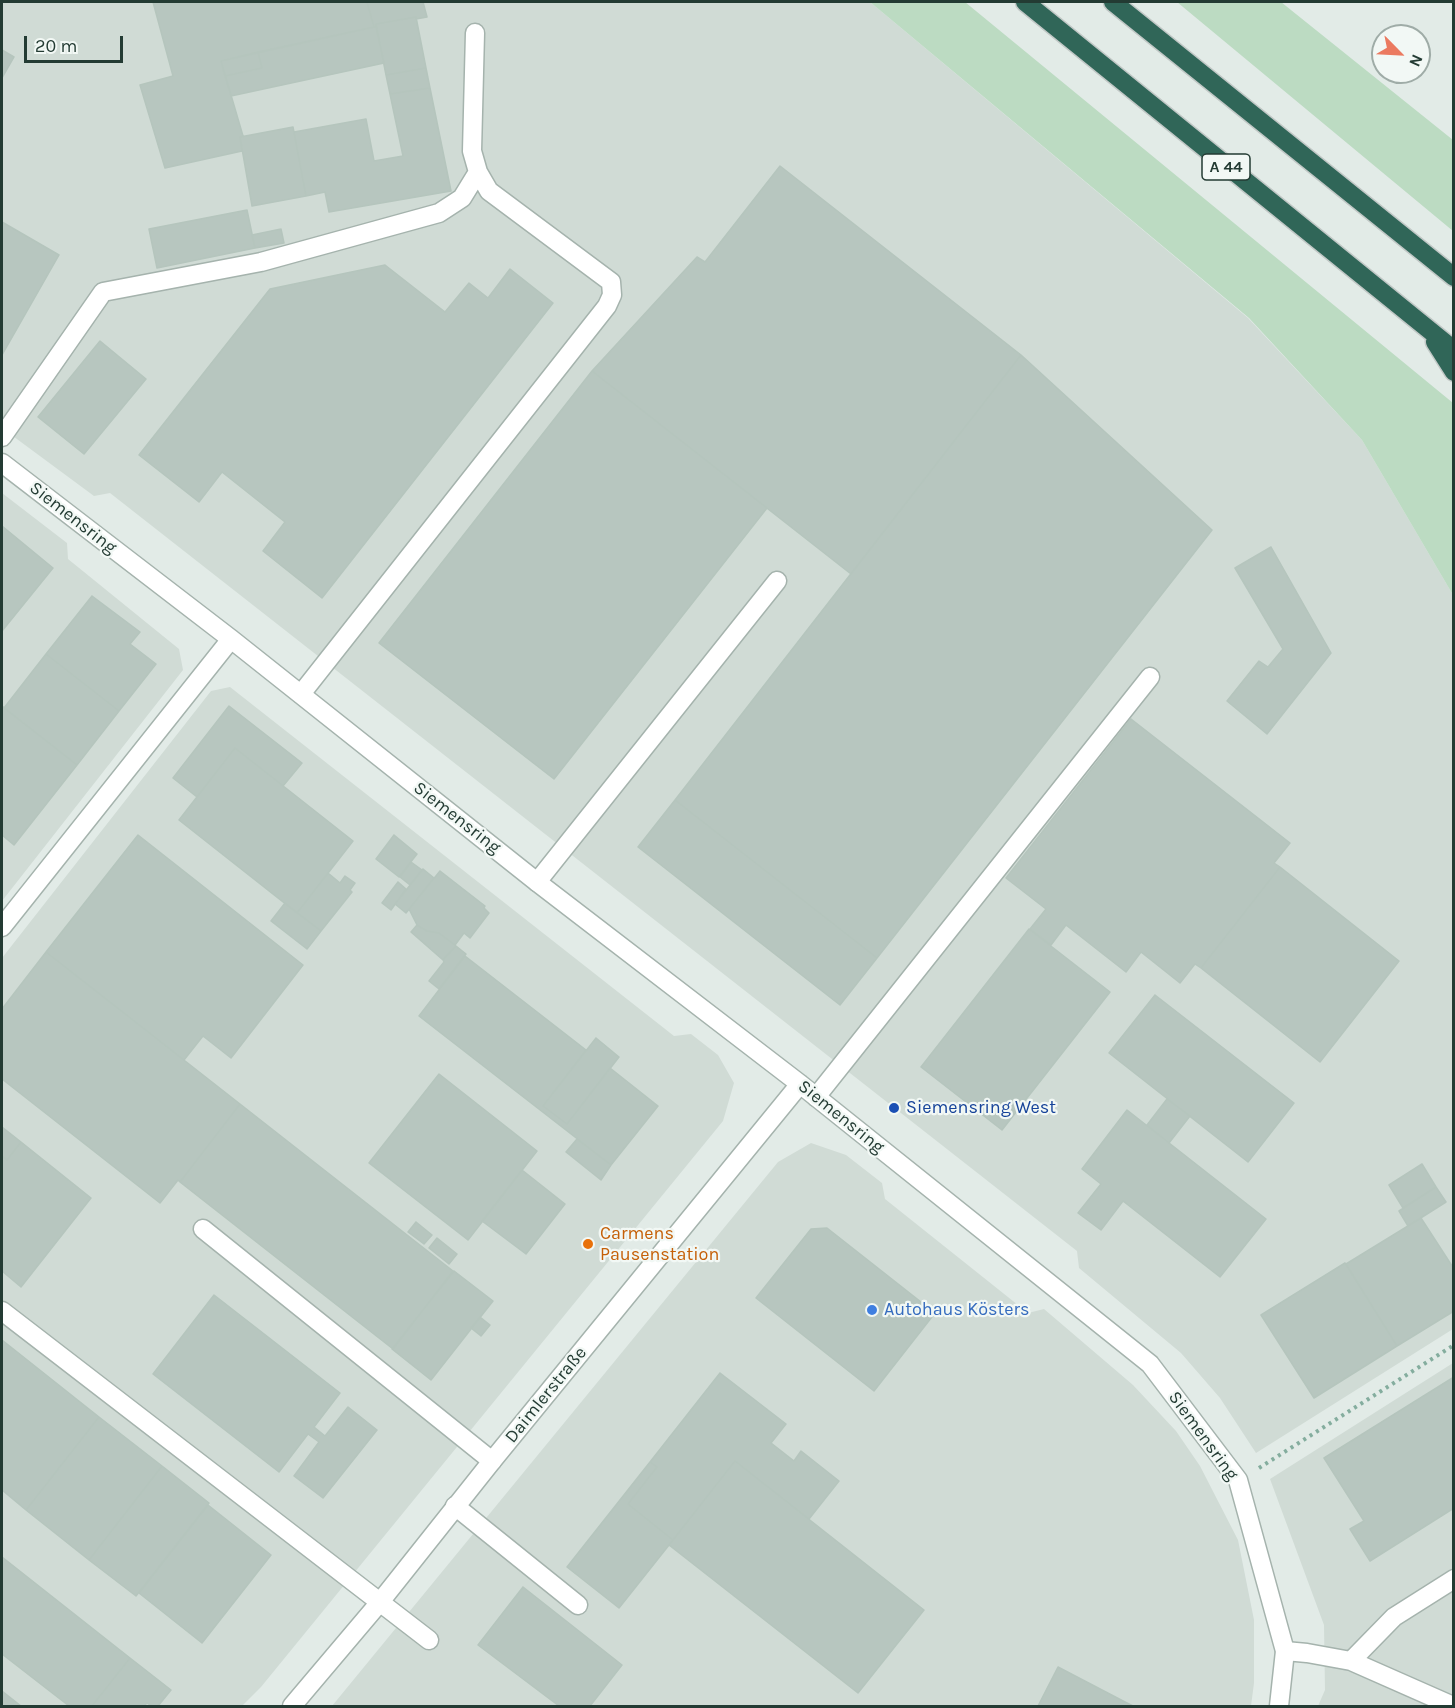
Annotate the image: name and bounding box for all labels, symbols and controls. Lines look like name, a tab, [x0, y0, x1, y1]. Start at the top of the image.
scale bar	[27, 24, 126, 62]
north arrow	[1371, 24, 1431, 84]
text: 20 m	[35, 35, 77, 57]
text: N	[1405, 52, 1427, 70]
road number: A 44	[1202, 154, 1250, 180]
street label: Siemensring	[25, 477, 121, 559]
street label: Siemensring	[409, 777, 505, 859]
street label: Siemensring	[793, 1076, 889, 1158]
place label: Siemensring West	[906, 1097, 1056, 1119]
marker: Siemensring West	[887, 1101, 901, 1115]
place label: Carmens Pausenstation	[600, 1223, 719, 1266]
marker: Carmens Pausenstation	[581, 1237, 595, 1251]
place label: Autohaus Kösters	[884, 1299, 1029, 1321]
marker: Autohaus Kösters	[865, 1303, 879, 1317]
street label: Daimlerstraße	[501, 1342, 591, 1448]
street label: Siemensring	[1163, 1387, 1243, 1485]

